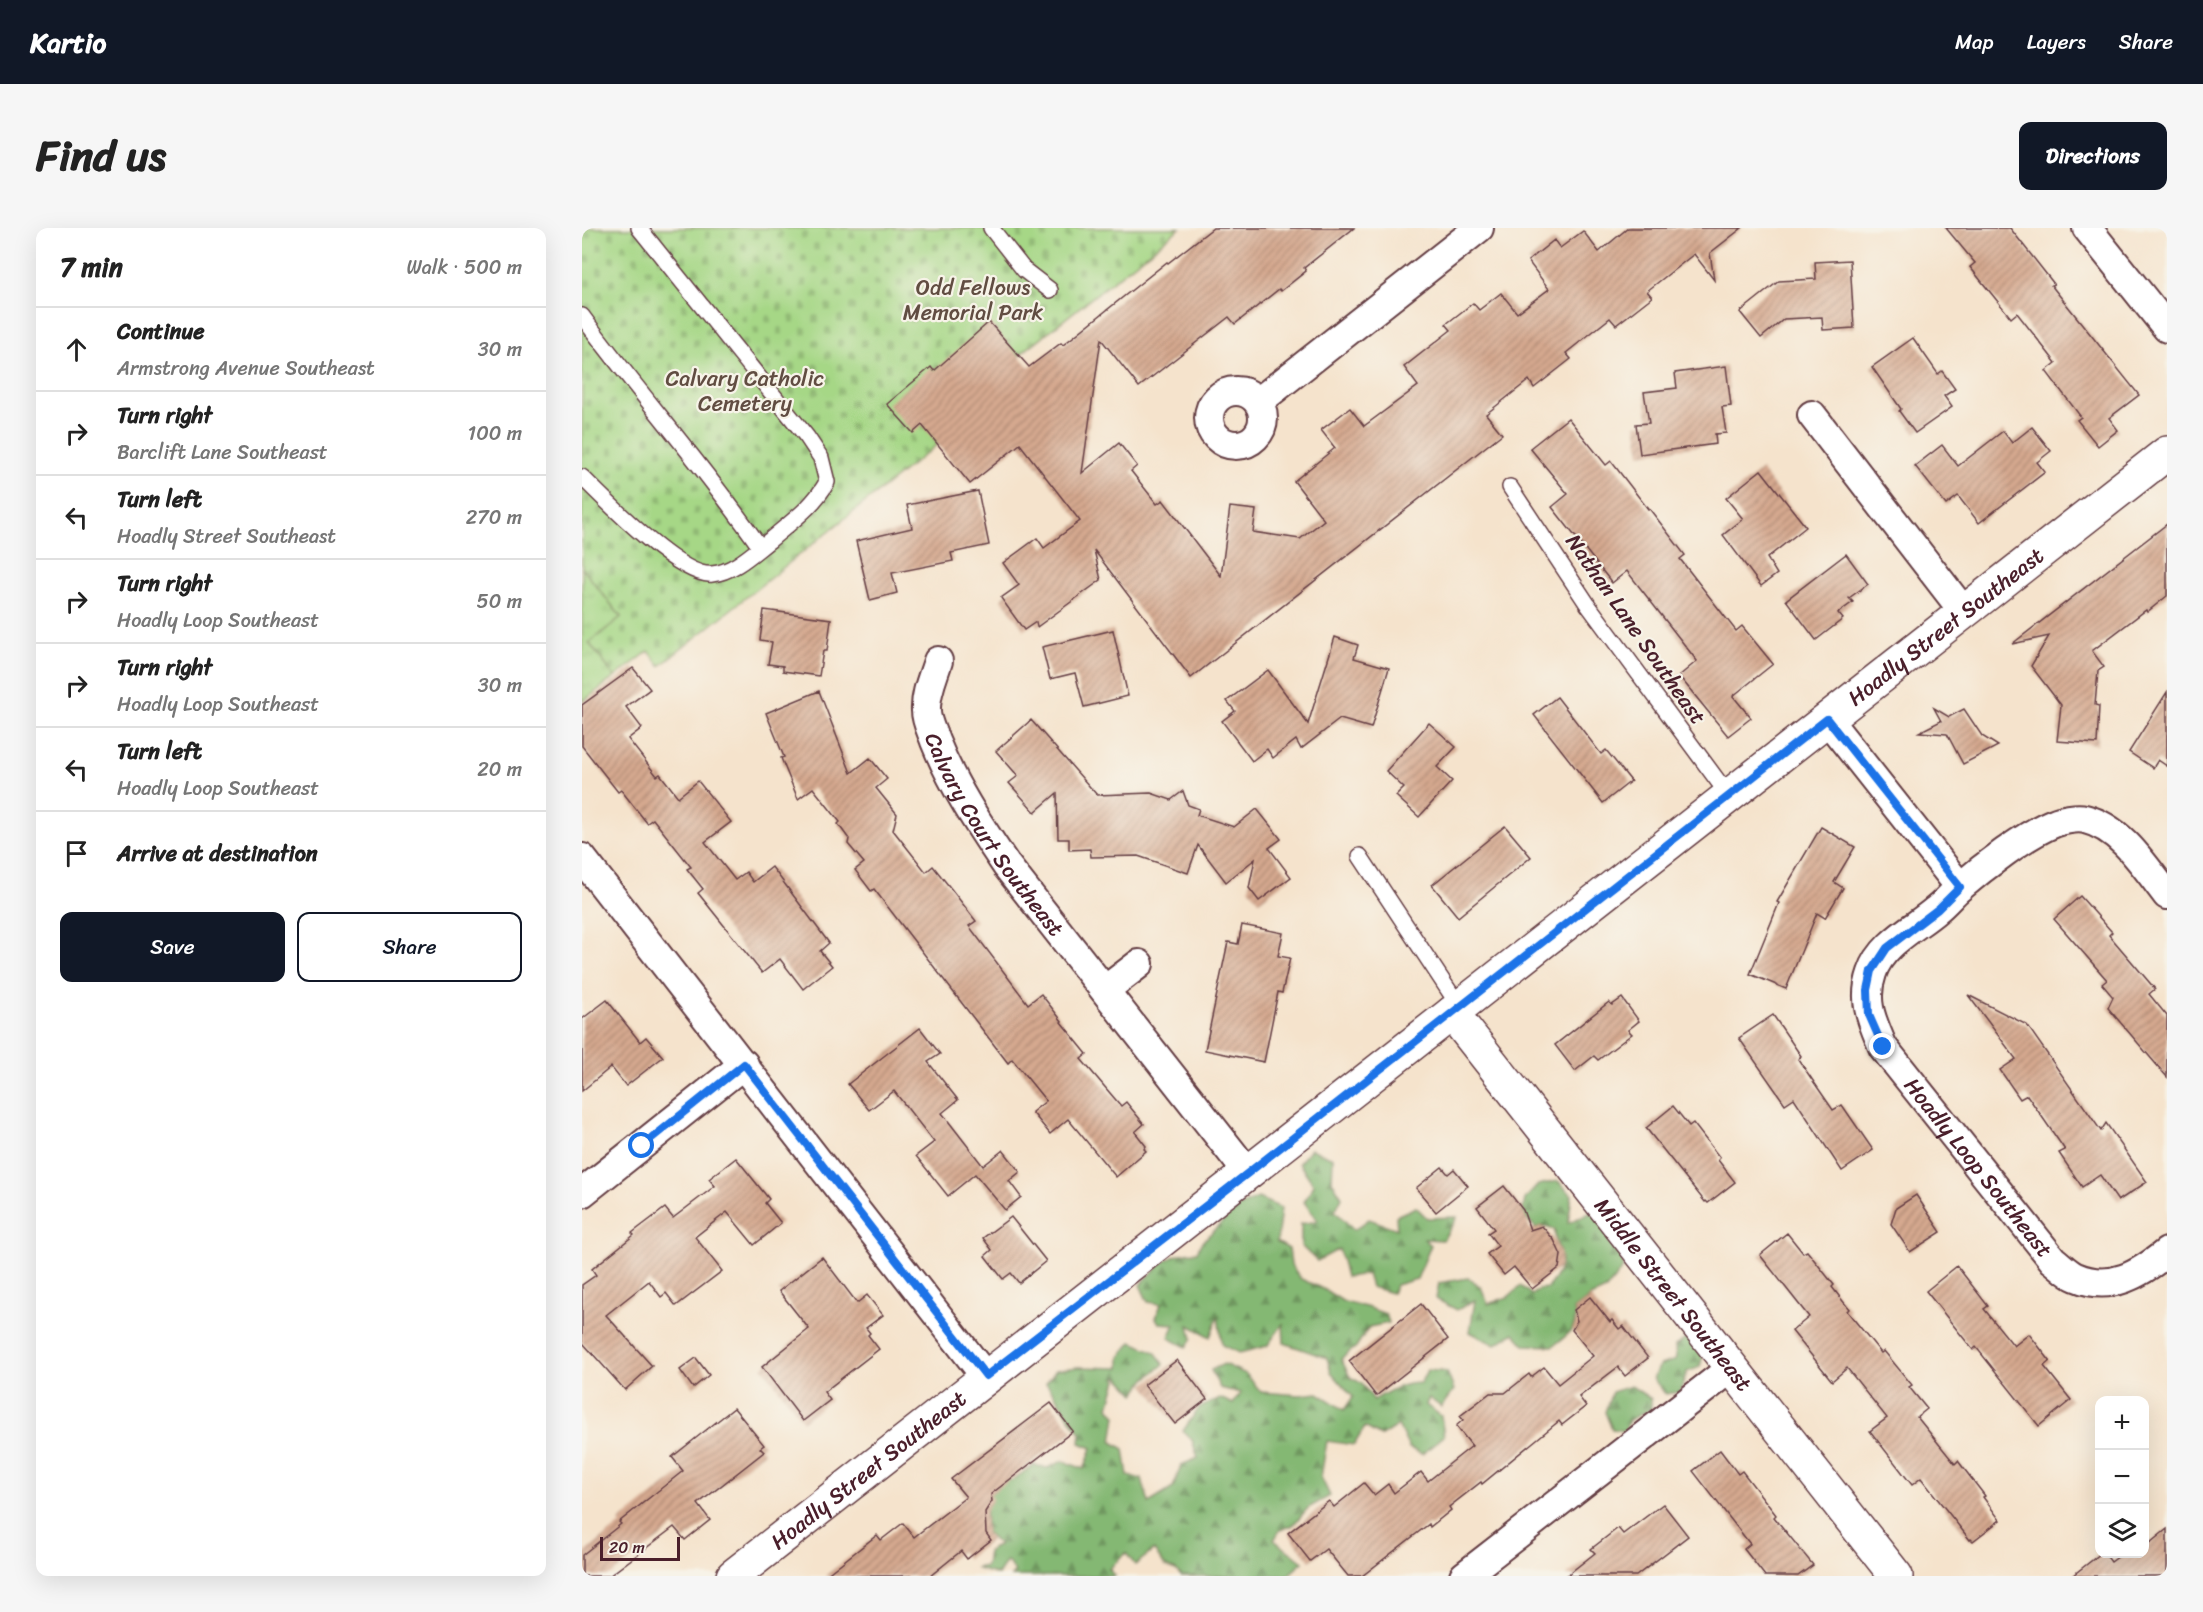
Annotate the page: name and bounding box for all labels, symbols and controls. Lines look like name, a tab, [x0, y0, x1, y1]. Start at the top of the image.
text: Kartio	[30, 18, 106, 67]
text: Map	[1955, 23, 1994, 61]
text: Layers	[2027, 23, 2086, 61]
text: Share	[2119, 23, 2173, 61]
text: Find us	[36, 119, 166, 193]
button: Directions	[2019, 122, 2167, 190]
text: 7 min	[60, 244, 123, 290]
text: Walk · 500 m	[406, 250, 522, 285]
park label: Odd Fellows Memorial Park	[903, 268, 1044, 332]
text: Continue	[117, 312, 205, 351]
text: 30 m	[478, 332, 522, 367]
icon: ahead	[60, 333, 93, 366]
text: Armstrong Avenue Southeast	[117, 351, 375, 386]
park label: Calvary Catholic Cemetery	[666, 359, 824, 423]
text: Turn right	[117, 396, 212, 435]
text: 100 m	[468, 416, 522, 451]
icon: right	[60, 417, 93, 450]
text: Barclift Lane Southeast	[117, 435, 328, 470]
text: Turn left	[117, 480, 202, 519]
text: 270 m	[466, 500, 522, 535]
icon: left	[60, 501, 93, 534]
text: Hoadly Street Southeast	[117, 519, 336, 554]
street label: Nathan Lane Southeast	[1555, 525, 1717, 733]
street label: Hoadly Street Southeast	[1838, 536, 2053, 716]
text: Turn right	[117, 564, 212, 603]
text: 50 m	[477, 584, 522, 619]
icon: right	[60, 585, 93, 618]
text: Hoadly Loop Southeast	[117, 603, 319, 638]
text: Turn right	[117, 648, 212, 687]
text: 30 m	[478, 668, 522, 703]
icon: right	[60, 669, 93, 702]
text: Hoadly Loop Southeast	[117, 687, 319, 722]
street label: Calvary Court Southeast	[914, 727, 1075, 945]
text: Turn left	[117, 732, 202, 771]
text: 20 m	[477, 752, 522, 787]
icon: left	[60, 753, 93, 786]
text: Hoadly Loop Southeast	[117, 771, 319, 806]
text: Arrive at destination	[117, 834, 318, 873]
icon: arrive	[60, 837, 93, 870]
button: Save	[60, 912, 285, 982]
button: Share	[297, 912, 522, 982]
route end	[1869, 1033, 1895, 1059]
street label: Hoadly Loop Southeast	[1894, 1068, 2064, 1267]
route start	[628, 1132, 654, 1158]
street label: Middle Street Southeast	[1585, 1188, 1763, 1400]
street label: Hoadly Street Southeast	[761, 1380, 975, 1559]
map controls	[2095, 1396, 2149, 1558]
button: +	[2095, 1396, 2149, 1450]
button: −	[2095, 1450, 2149, 1504]
button: layers	[2095, 1504, 2149, 1558]
text: 20 m	[609, 1533, 645, 1562]
scale bar	[600, 1534, 680, 1562]

